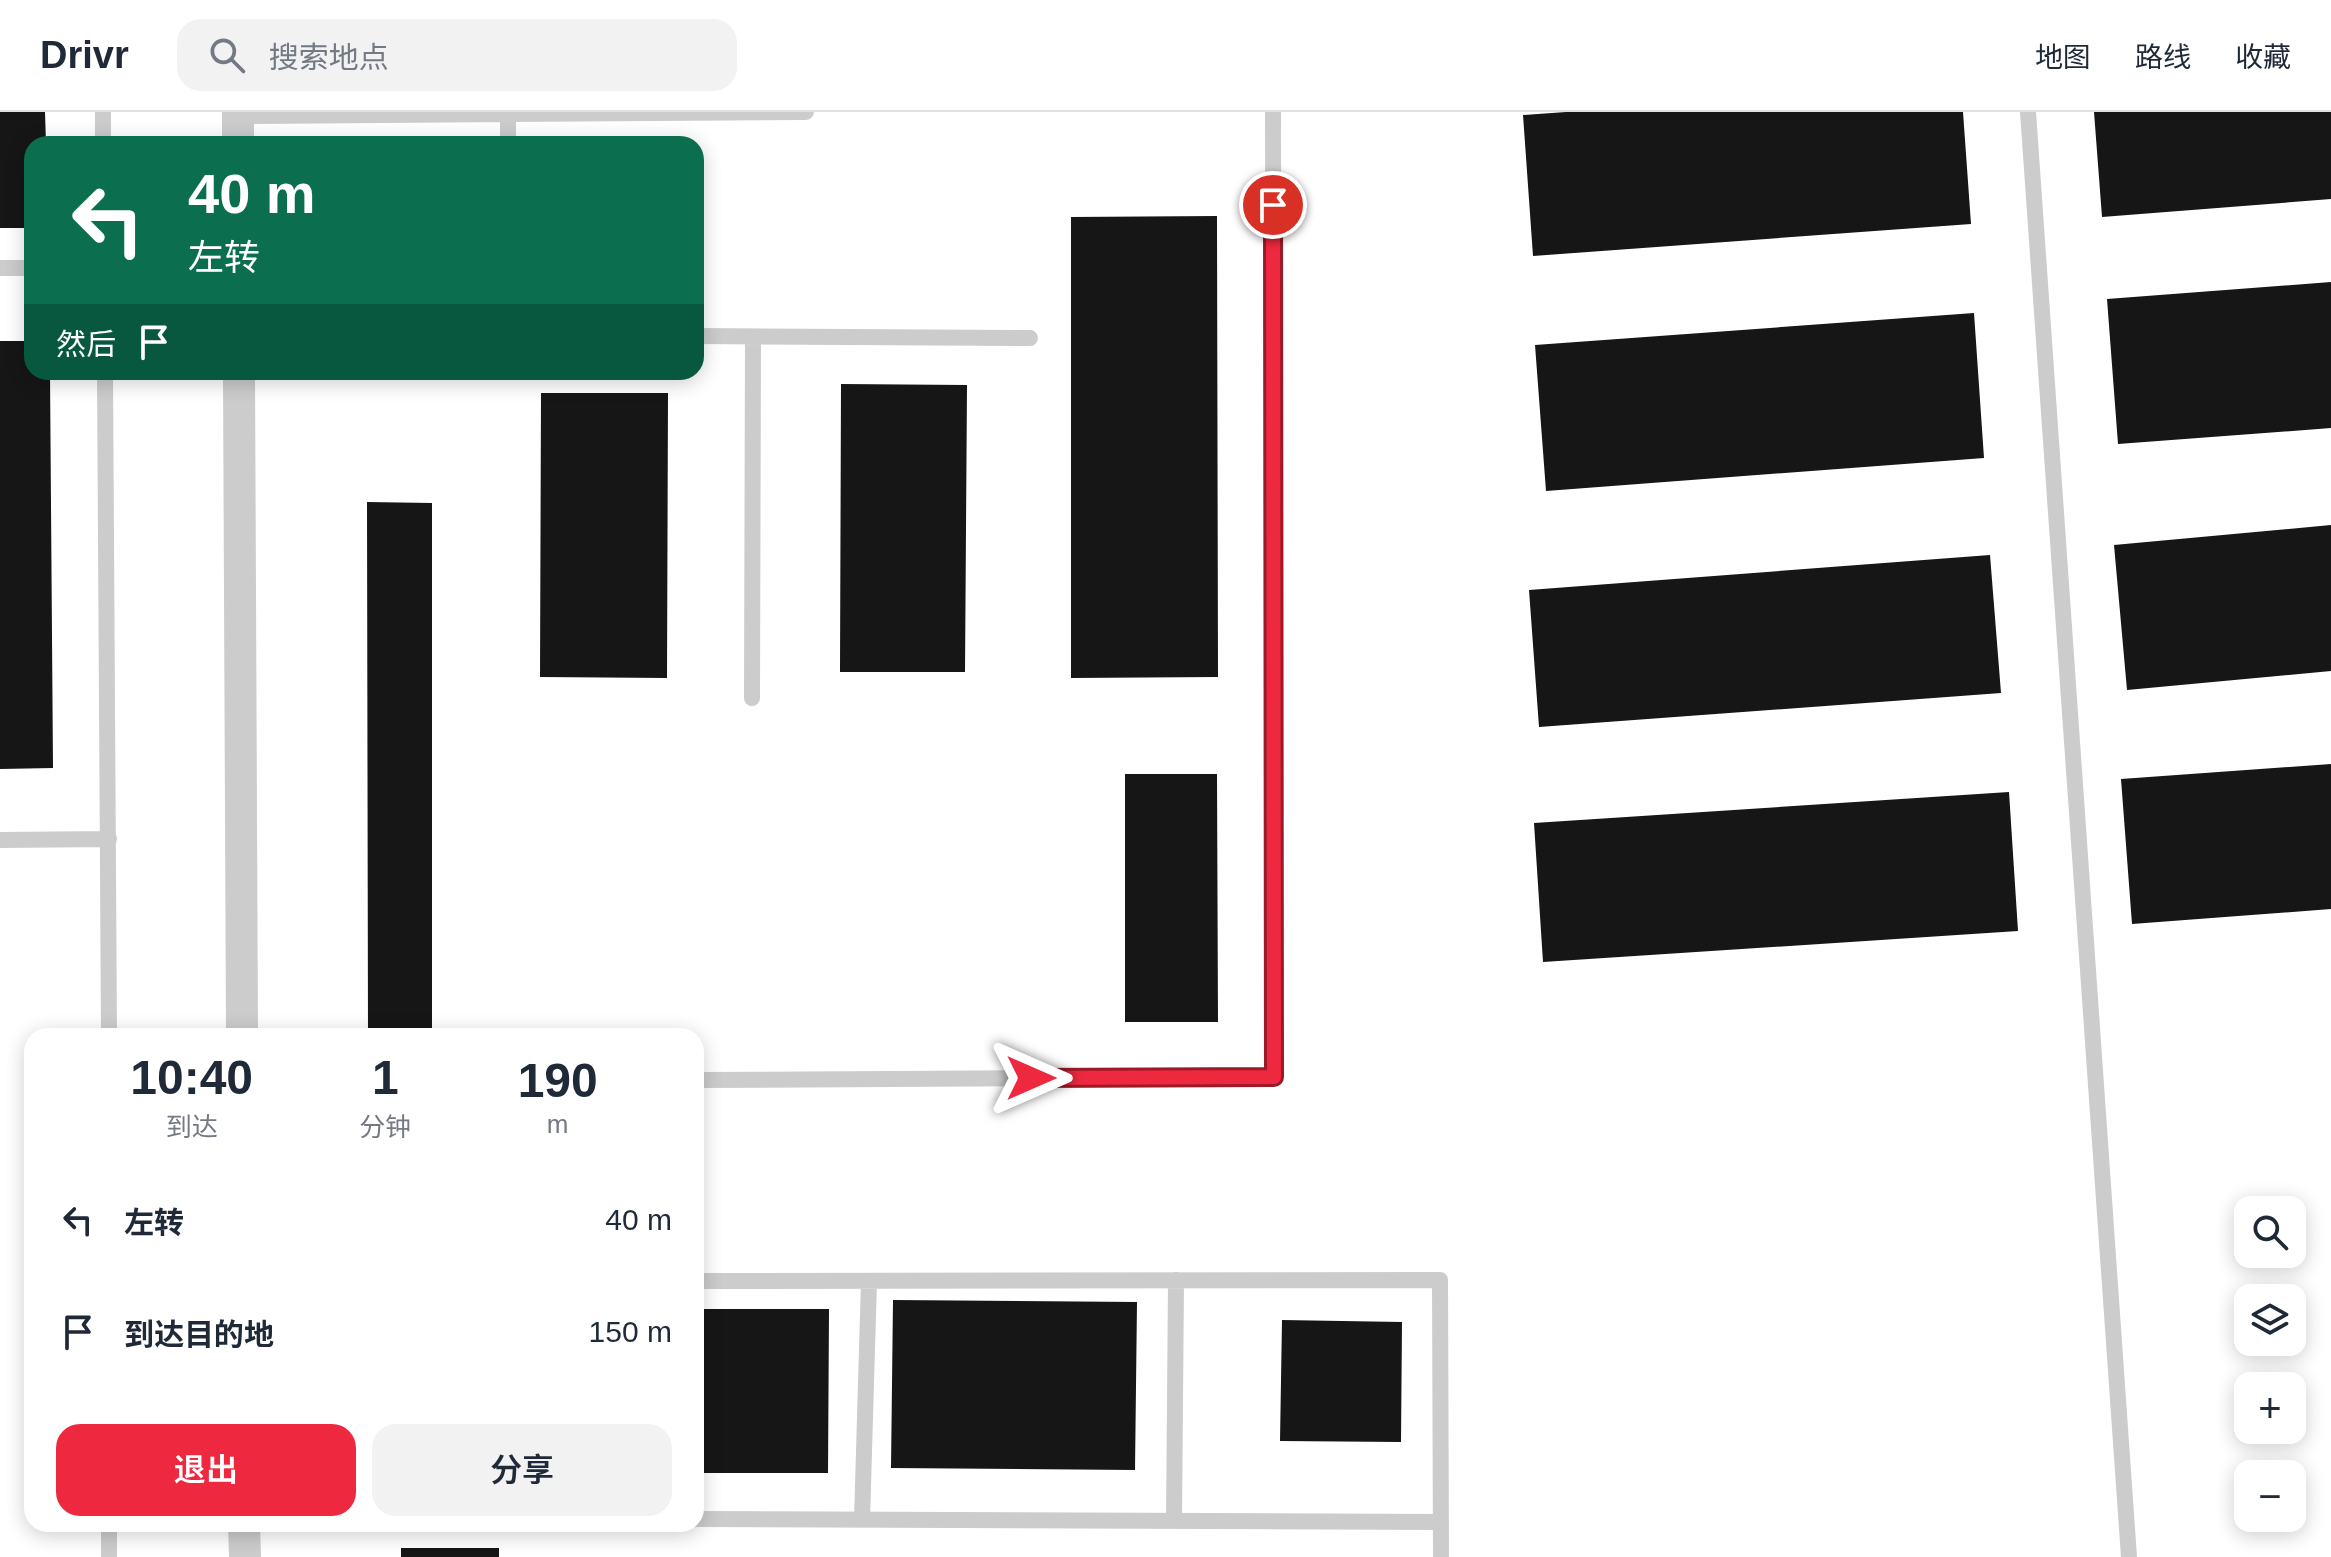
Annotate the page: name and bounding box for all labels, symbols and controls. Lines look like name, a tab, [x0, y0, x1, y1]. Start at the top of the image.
search box	[177, 19, 737, 91]
icon: search	[205, 33, 249, 77]
text: Drivr	[40, 34, 129, 76]
text: 搜索地点	[269, 41, 389, 74]
text: 地图	[2035, 42, 2091, 73]
text: 路线	[2135, 42, 2191, 73]
text: 收藏	[2235, 42, 2291, 73]
text: 40 m	[188, 162, 316, 225]
icon: left	[56, 168, 160, 272]
pin	[1239, 171, 1307, 239]
icon: arrive	[1251, 183, 1295, 227]
text: 左转	[188, 237, 260, 278]
icon: arrive	[132, 320, 176, 364]
text: 然后	[56, 328, 116, 361]
position arrow	[989, 1036, 1073, 1120]
text: 10:40	[130, 1051, 253, 1104]
text: 1	[372, 1051, 399, 1104]
text: 190	[518, 1054, 598, 1107]
text: m	[547, 1109, 569, 1139]
text: 到达	[166, 1112, 218, 1142]
text: 分钟	[359, 1112, 411, 1142]
map controls	[2234, 1196, 2306, 1532]
button: search	[2234, 1196, 2306, 1268]
icon: left	[56, 1198, 100, 1242]
text: 40 m	[605, 1203, 672, 1236]
text: 左转	[124, 1206, 184, 1239]
button: layers	[2234, 1284, 2306, 1356]
icon: arrive	[56, 1310, 100, 1354]
text: 150 m	[589, 1315, 672, 1348]
text: 到达目的地	[124, 1318, 274, 1351]
button: +	[2234, 1372, 2306, 1444]
button: 退出	[56, 1424, 356, 1516]
button: 分享	[372, 1424, 672, 1516]
button: −	[2234, 1460, 2306, 1532]

